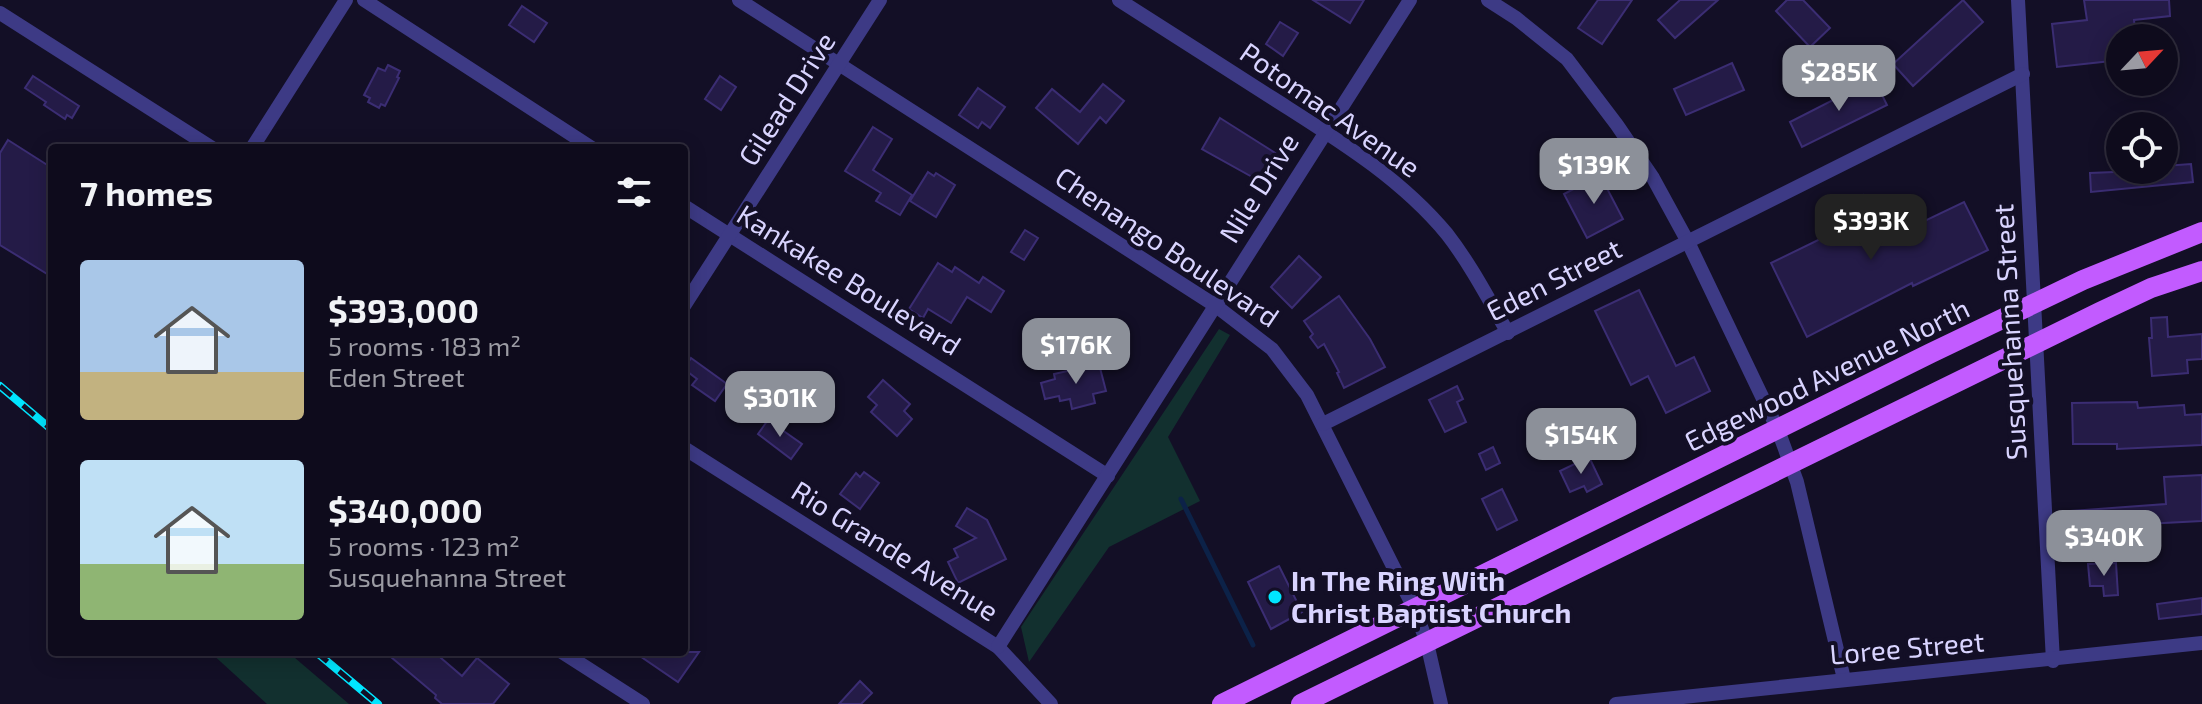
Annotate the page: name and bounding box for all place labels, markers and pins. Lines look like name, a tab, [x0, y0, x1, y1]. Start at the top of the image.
pin: $285K	[1783, 45, 1895, 113]
pin: $139K	[1538, 138, 1650, 206]
pin: $393K	[1815, 194, 1927, 262]
pin: $176K	[1020, 318, 1132, 386]
pin: $301K	[724, 371, 836, 439]
pin: $154K	[1525, 408, 1637, 476]
pin: $340K	[2048, 510, 2160, 578]
place label: In The Ring With Christ Baptist Church	[1291, 563, 1571, 629]
marker: In The Ring With Christ Baptist Church	[1266, 588, 1284, 606]

